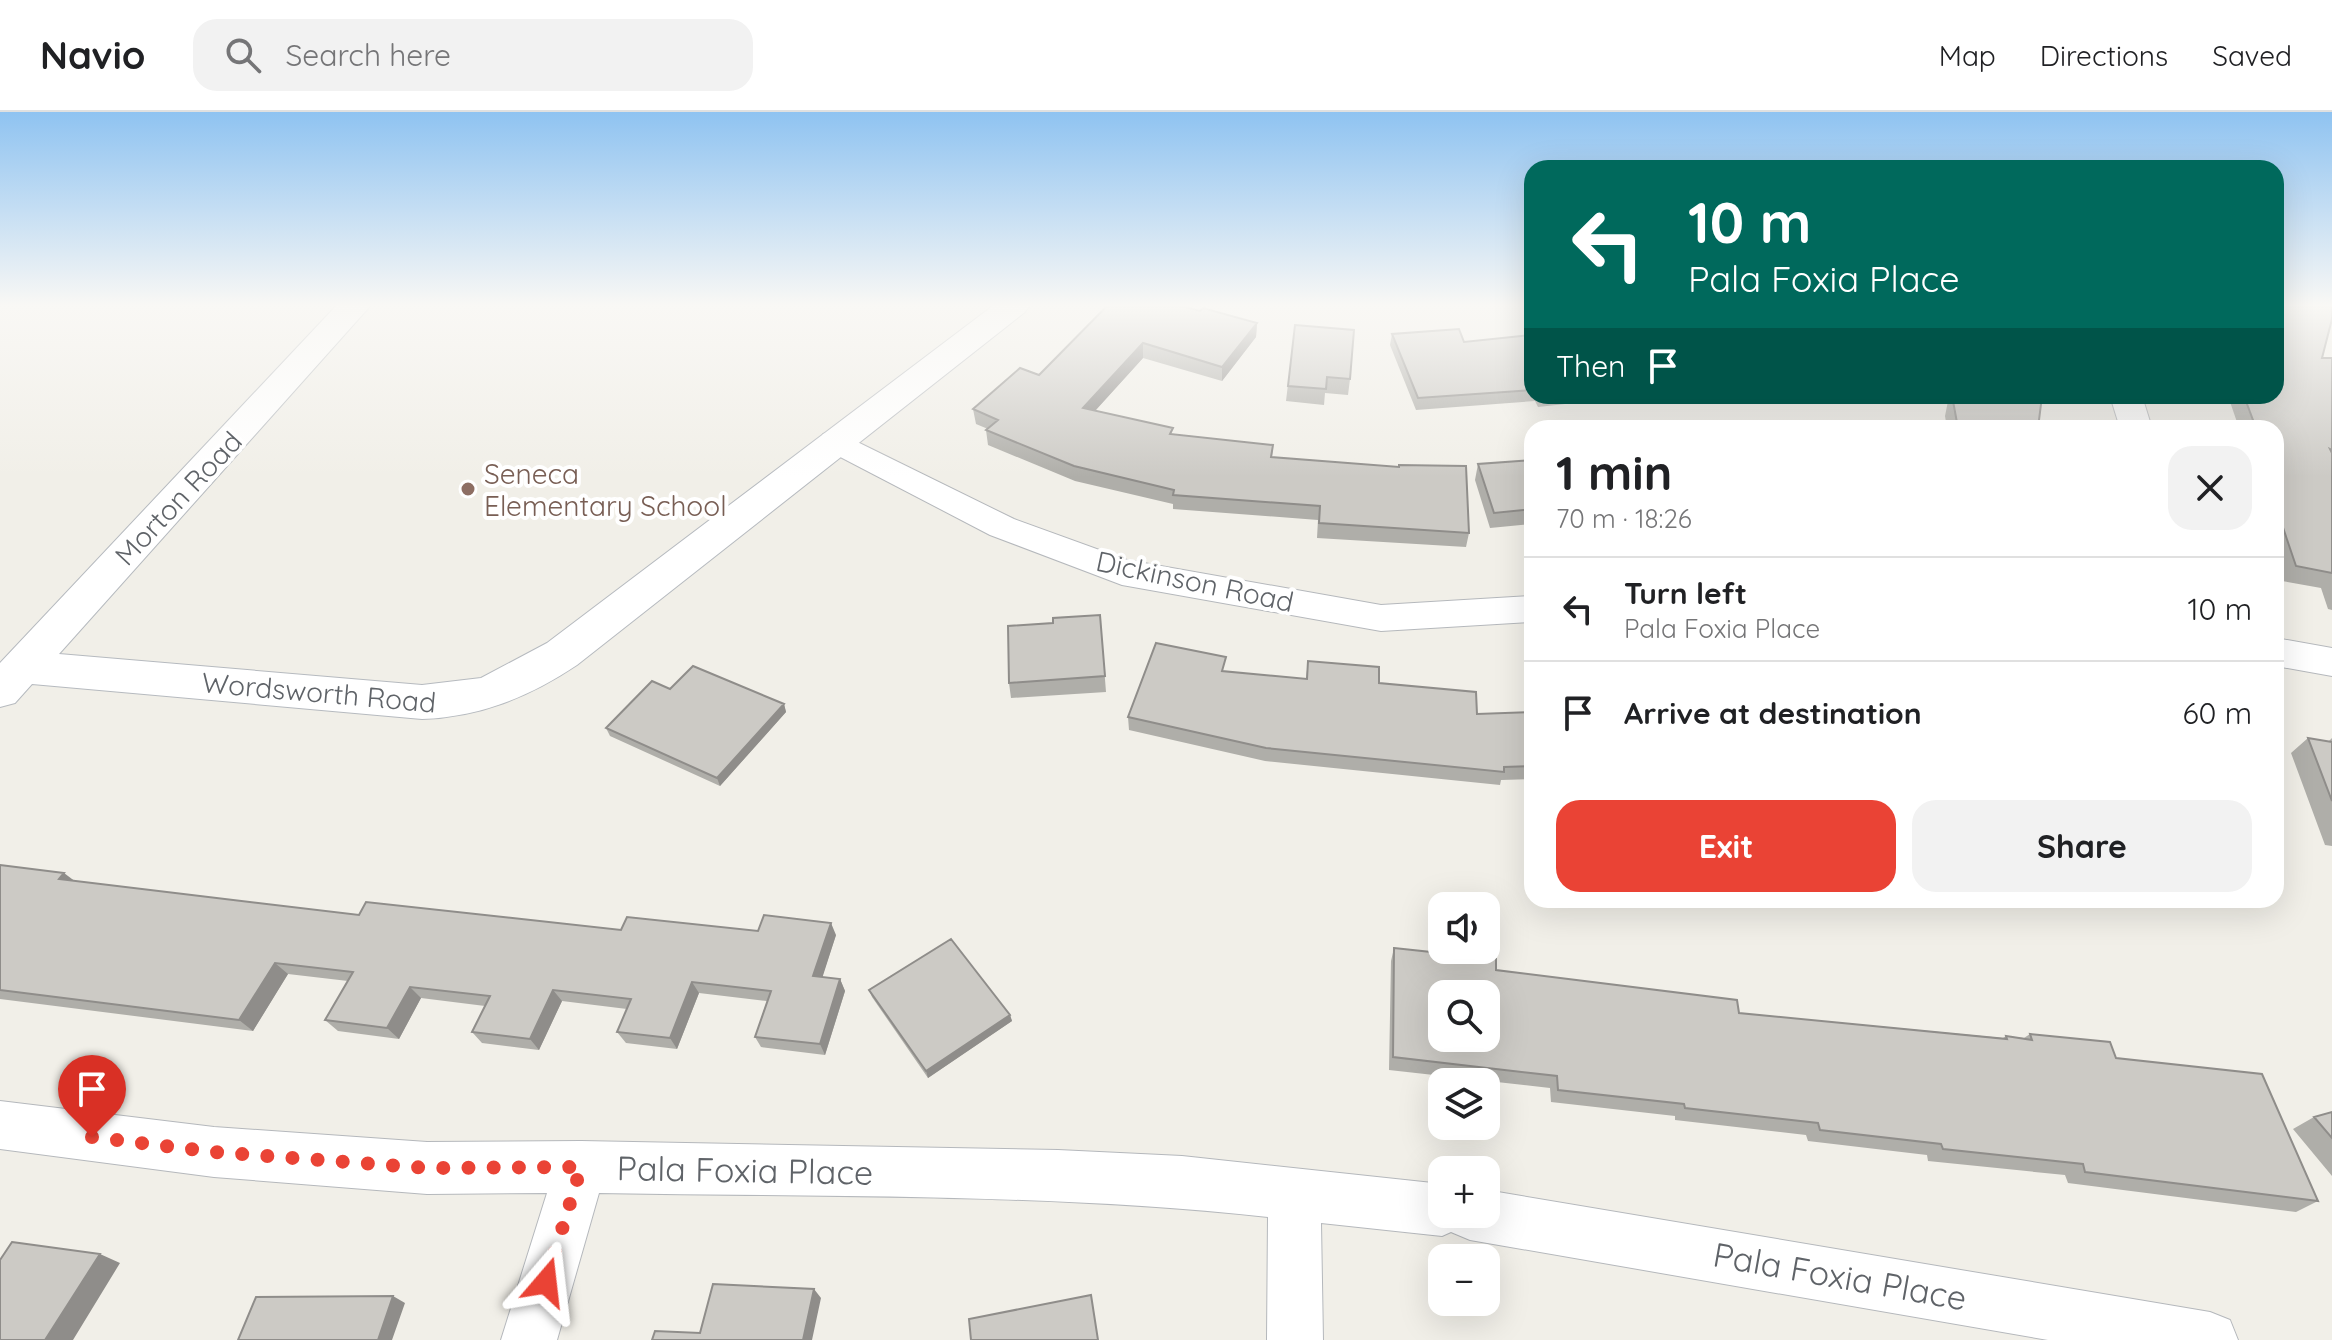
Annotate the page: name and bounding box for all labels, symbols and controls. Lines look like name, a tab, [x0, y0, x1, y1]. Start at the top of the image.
search box	[193, 19, 753, 91]
text: Navio	[40, 31, 145, 79]
icon: search	[221, 33, 265, 77]
text: Search here	[285, 36, 451, 74]
text: Map	[1939, 38, 1996, 73]
text: Directions	[2040, 38, 2168, 73]
text: Saved	[2212, 38, 2292, 73]
text: 10 m	[1688, 187, 1811, 257]
icon: left	[1556, 192, 1660, 296]
text: Pala Foxia Place	[1688, 256, 1960, 301]
icon: arrive	[1641, 344, 1685, 388]
text: Then	[1556, 347, 1625, 385]
street label: Morton Road	[107, 424, 249, 572]
text: 1 min	[1556, 442, 1672, 502]
button: close	[2168, 446, 2252, 530]
place label: Seneca Elementary School	[484, 456, 727, 523]
marker: Seneca Elementary School	[459, 480, 477, 498]
text: 70 m · 18:26	[1556, 502, 1692, 535]
street label: Dickinson Road	[1093, 543, 1297, 619]
text: Turn left	[1624, 574, 1747, 612]
icon: left	[1556, 587, 1600, 631]
text: 10 m	[2188, 590, 2252, 628]
text: Pala Foxia Place	[1624, 612, 1820, 645]
street label: Wordsworth Road	[200, 664, 438, 720]
icon: arrive	[1556, 691, 1600, 735]
text: Arrive at destination	[1624, 694, 1922, 732]
text: 60 m	[2182, 694, 2252, 732]
button: Exit	[1556, 800, 1896, 892]
button: Share	[1912, 800, 2252, 892]
map controls	[1428, 892, 1500, 1316]
button: sound	[1428, 892, 1500, 964]
button: search	[1428, 980, 1500, 1052]
pin	[58, 1055, 126, 1137]
icon: arrive	[70, 1067, 114, 1111]
button: layers	[1428, 1068, 1500, 1140]
street label: Pala Foxia Place	[616, 1146, 874, 1194]
button: +	[1428, 1156, 1500, 1228]
street label: Pala Foxia Place	[1710, 1233, 1970, 1319]
position arrow	[504, 1240, 588, 1324]
button: −	[1428, 1244, 1500, 1316]

